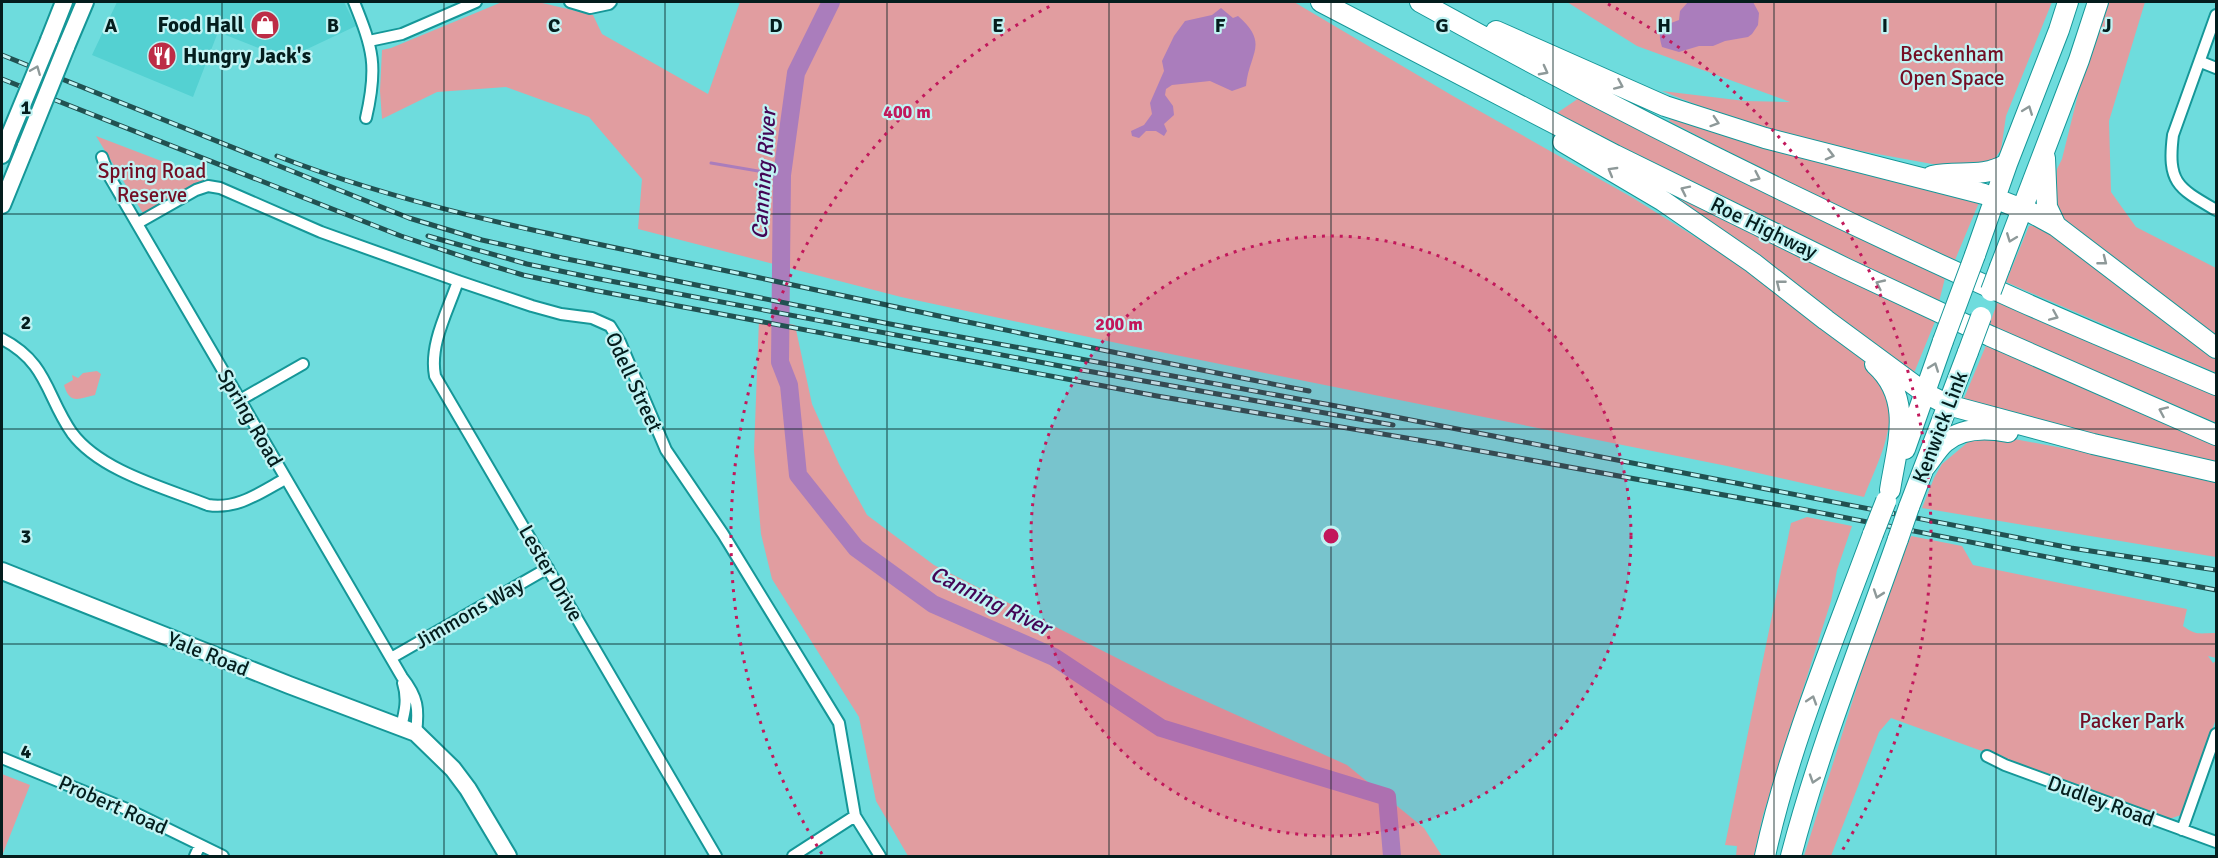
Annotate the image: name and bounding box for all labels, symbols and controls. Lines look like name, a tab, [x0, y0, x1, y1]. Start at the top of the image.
shop icon: Food Hall	[249, 9, 281, 41]
place label: Food Hall	[158, 12, 244, 38]
text: A	[105, 13, 118, 38]
text: B	[327, 13, 339, 38]
text: C	[548, 13, 560, 38]
text: D	[769, 13, 783, 38]
text: E	[992, 13, 1004, 38]
text: F	[1215, 13, 1226, 38]
text: G	[1435, 13, 1449, 38]
text: H	[1657, 13, 1671, 38]
text: I	[1882, 13, 1888, 38]
text: J	[2102, 13, 2112, 38]
restaurant icon: Hungry Jack's	[146, 40, 178, 72]
park label: Beckenham Open Space	[1899, 41, 2005, 91]
place label: Hungry Jack's	[183, 43, 311, 69]
one-way arrow	[1538, 63, 1549, 75]
one-way arrow	[29, 65, 41, 76]
one-way arrow	[1612, 78, 1623, 90]
text: 1	[21, 95, 32, 120]
text: 400 m	[883, 101, 931, 123]
water label: Canning River	[745, 105, 782, 240]
one-way arrow	[2021, 105, 2033, 116]
one-way arrow	[1709, 115, 1720, 127]
one-way arrow	[1825, 147, 1835, 160]
park label: Spring Road Reserve	[98, 158, 206, 208]
one-way arrow	[1608, 167, 1618, 178]
one-way arrow	[1750, 170, 1761, 182]
one-way arrow	[1681, 185, 1692, 197]
street label: Roe Highway	[1706, 191, 1822, 265]
one-way arrow	[2006, 232, 2019, 243]
one-way arrow	[2096, 253, 2107, 264]
one-way arrow	[1875, 279, 1886, 291]
one-way arrow	[1776, 281, 1787, 292]
one-way arrow	[2048, 309, 2059, 321]
text: 2	[21, 310, 31, 335]
text: 200 m	[1095, 313, 1143, 335]
street label: Odell Street	[600, 328, 668, 436]
one-way arrow	[1927, 362, 1940, 373]
street label: Spring Road	[212, 364, 288, 472]
street label: Kenwick Link	[1907, 367, 1973, 487]
one-way arrow	[2158, 406, 2169, 418]
street label: Lester Drive	[513, 520, 589, 626]
text: 3	[21, 524, 31, 549]
centre of rings	[1321, 526, 1341, 546]
water label: Canning River	[926, 560, 1058, 642]
street label: Jimmons Way	[410, 571, 529, 655]
one-way arrow	[1873, 589, 1886, 599]
street label: Yale Road	[163, 626, 253, 682]
one-way arrow	[1804, 695, 1817, 706]
park label: Packer Park	[2079, 708, 2185, 734]
text: 4	[21, 739, 32, 764]
street label: Probert Road	[54, 769, 172, 841]
street label: Dudley Road	[2044, 770, 2158, 832]
one-way arrow	[1809, 773, 1822, 784]

